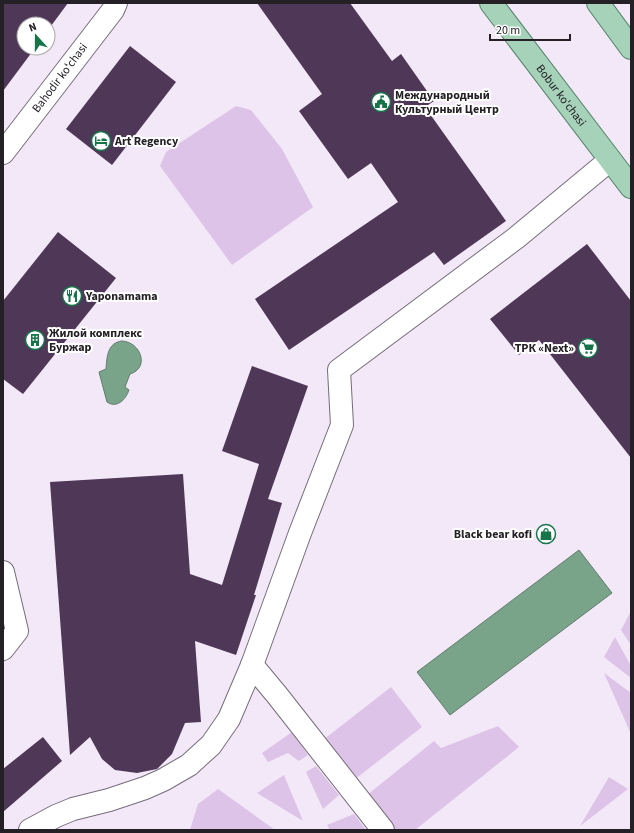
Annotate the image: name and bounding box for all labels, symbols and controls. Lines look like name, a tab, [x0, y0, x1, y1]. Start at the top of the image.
north arrow	[16, 16, 56, 56]
scale bar	[490, 16, 570, 42]
text: N	[26, 19, 39, 35]
text: 20 m	[496, 22, 520, 39]
street label: Bahodir koʻchasi	[28, 40, 92, 116]
street label: Bobur ko'chasi	[532, 61, 590, 130]
place label: Международный Культурный Центр	[395, 87, 499, 118]
public building icon: Международный Культурный Центр	[370, 91, 392, 113]
hotel icon: Art Regency	[90, 130, 112, 152]
place label: Art Regency	[114, 133, 179, 150]
restaurant icon: Yaponamama	[61, 285, 83, 307]
place label: Yaponamama	[85, 288, 158, 305]
place label: Жилой комплекс Буржар	[49, 325, 143, 356]
building icon: Жилой комплекс Буржар	[24, 329, 46, 351]
supermarket icon: ТРК «Next»	[577, 337, 599, 359]
place label: ТРК «Next»	[515, 340, 574, 357]
shop icon: Black bear kofi	[535, 523, 557, 545]
place label: Black bear kofi	[454, 526, 532, 543]

